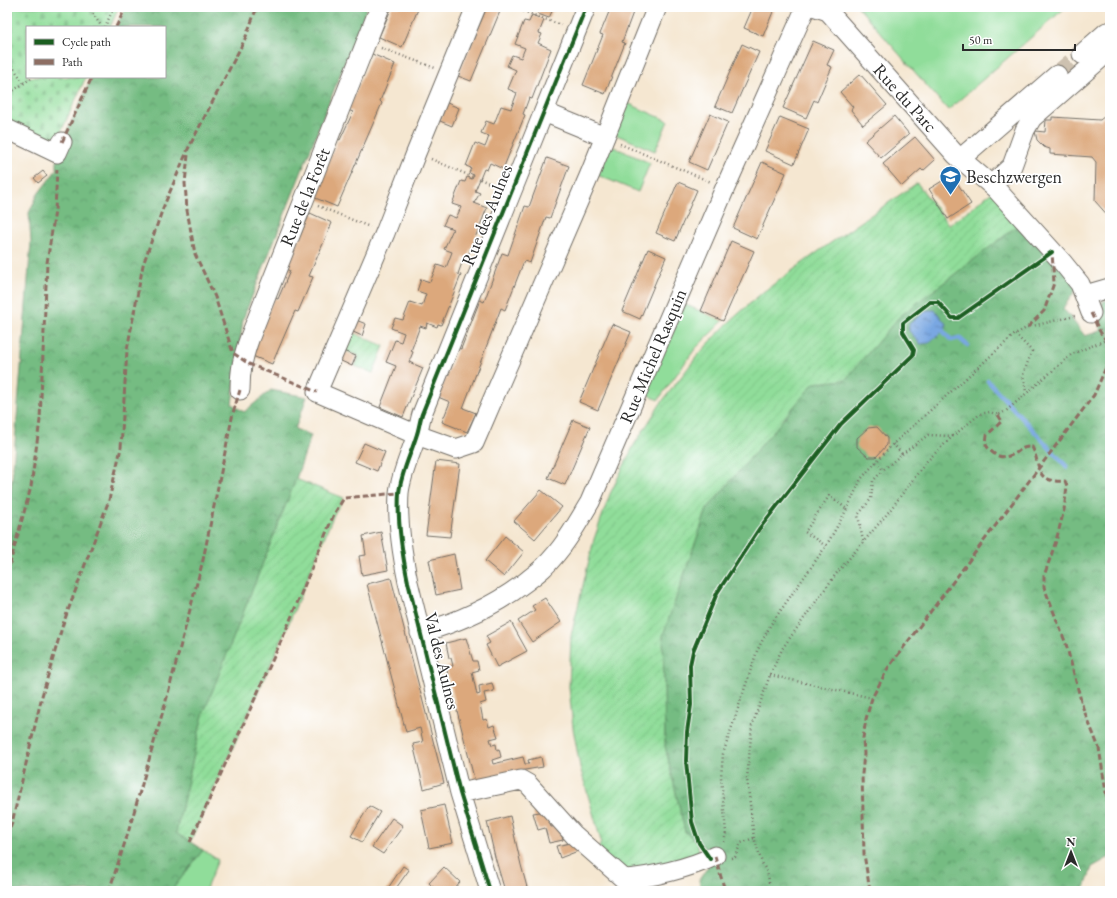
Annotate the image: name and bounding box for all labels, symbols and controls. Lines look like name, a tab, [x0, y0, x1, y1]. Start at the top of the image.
legend	[26, 26, 166, 78]
scale bar	[963, 26, 1075, 52]
text: 50 m	[969, 32, 993, 48]
text: Cycle path	[62, 34, 111, 50]
text: Path	[62, 54, 83, 70]
street label: Rue du Parc	[868, 58, 942, 137]
street label: Rue de la Forêt	[274, 144, 335, 249]
street label: Rue des Aulnes	[456, 161, 517, 269]
school or university icon: Beschzwergen	[937, 164, 963, 197]
place label: Beschzwergen	[966, 165, 1063, 188]
street label: Rue Michel Rasquin	[614, 285, 691, 426]
street label: Val des Aulnes	[419, 610, 466, 712]
north arrow	[1051, 832, 1091, 872]
text: N	[1067, 835, 1076, 849]

